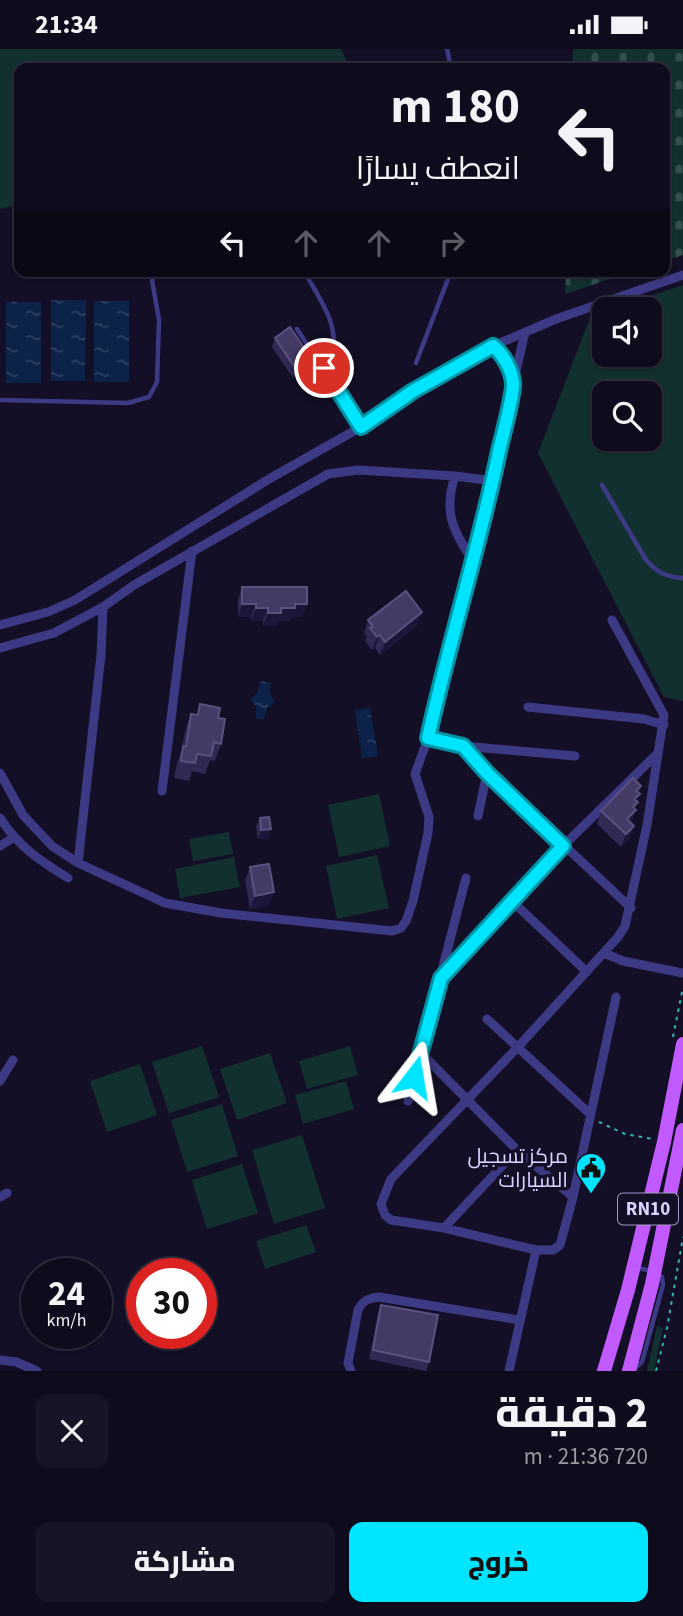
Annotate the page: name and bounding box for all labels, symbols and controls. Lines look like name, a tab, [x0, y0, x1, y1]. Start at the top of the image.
text: 21:34	[35, 6, 98, 43]
text: 180 m	[391, 72, 520, 142]
icon: left	[544, 91, 635, 182]
text: انعطف يسارًا	[356, 146, 520, 192]
icon: left	[214, 224, 252, 262]
icon: ahead	[287, 224, 325, 262]
icon: ahead	[360, 224, 398, 262]
icon: right	[433, 224, 471, 262]
map controls	[592, 297, 662, 451]
button: sound	[592, 297, 662, 367]
pin	[294, 338, 354, 398]
icon: arrive	[305, 349, 343, 387]
button: search	[592, 381, 662, 451]
position arrow	[377, 1040, 451, 1114]
place label: مركز تسجيل السيارات	[467, 1141, 568, 1195]
public building icon: مركز تسجيل السيارات	[574, 1151, 608, 1195]
road number: RN10	[618, 1193, 678, 1225]
speed limit sign: 30	[126, 1258, 217, 1349]
text: 24	[48, 1269, 85, 1319]
text: km/h	[47, 1308, 86, 1333]
text: 2 دقيقة	[495, 1384, 648, 1444]
button: close	[35, 1394, 109, 1468]
text: 720 m · 21:36	[524, 1440, 648, 1473]
button: مشاركة	[35, 1522, 335, 1602]
button: خروج	[349, 1522, 648, 1602]

